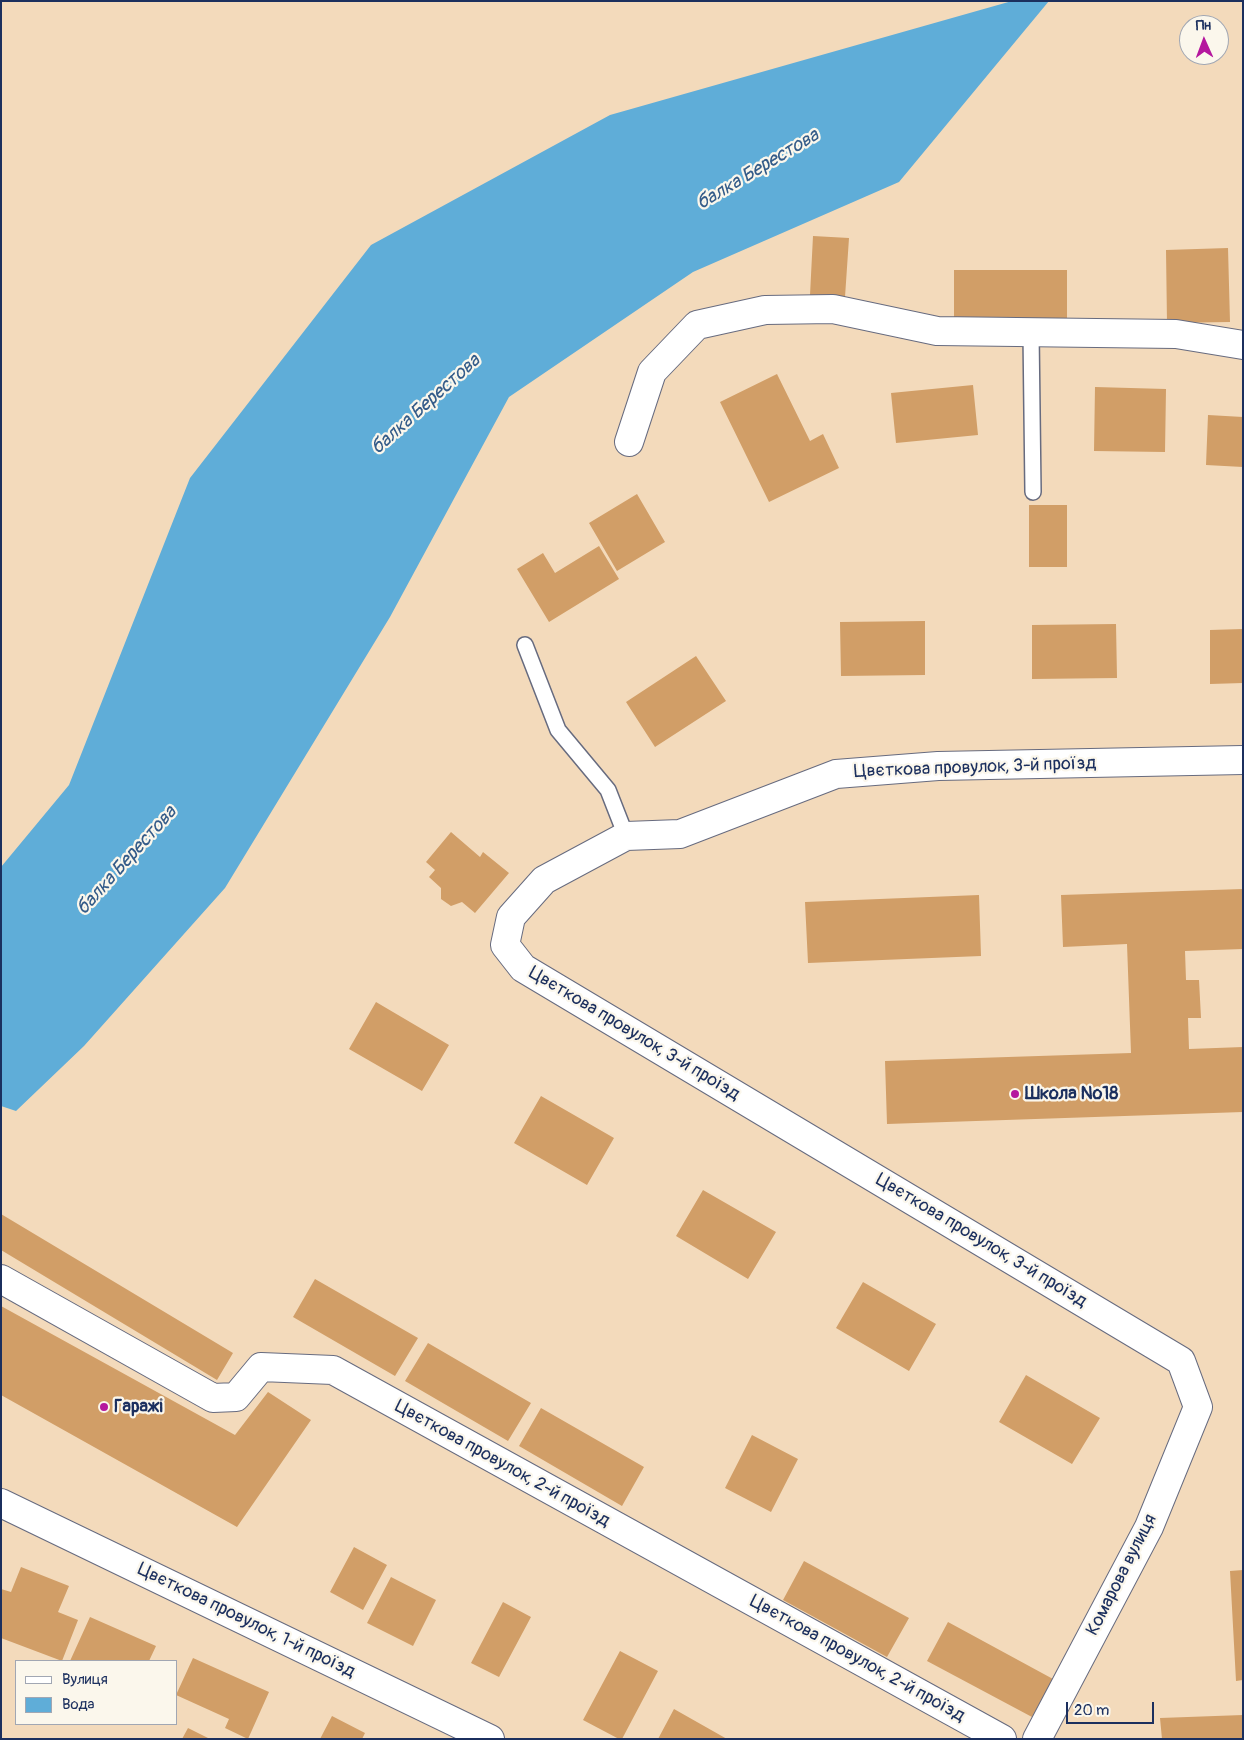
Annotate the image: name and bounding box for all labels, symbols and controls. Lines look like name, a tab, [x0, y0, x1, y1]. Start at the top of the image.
north arrow	[1179, 15, 1229, 65]
text: Пн	[1195, 17, 1211, 34]
water label: балка Берестова	[693, 124, 823, 216]
water label: балка Берестова	[367, 350, 485, 460]
street label: Цвєткова провулок, 3-й проїзд	[853, 753, 1097, 783]
water label: балка Берестова	[72, 802, 182, 920]
street label: Цвєткова провулок, 3-й проїзд	[524, 962, 744, 1106]
place label: Школа №18	[1025, 1083, 1118, 1105]
marker: Школа №18	[1009, 1088, 1021, 1100]
street label: Цвєткова провулок, 3-й проїзд	[871, 1169, 1091, 1313]
place label: Гаражі	[114, 1396, 163, 1418]
street label: Цвєткова провулок, 2-й проїзд	[391, 1396, 613, 1532]
marker: Гаражі	[98, 1401, 110, 1413]
street label: Комарова вулиця	[1082, 1511, 1162, 1639]
street label: Цвєткова провулок, 1-й проїзд	[134, 1559, 358, 1683]
street label: Цвєткова провулок, 2-й проїзд	[746, 1591, 968, 1727]
legend	[15, 1660, 178, 1725]
text: Вулиця	[62, 1670, 108, 1689]
scale bar	[1069, 1692, 1156, 1724]
text: Вода	[62, 1695, 95, 1714]
text: 20 m	[1074, 1701, 1109, 1720]

